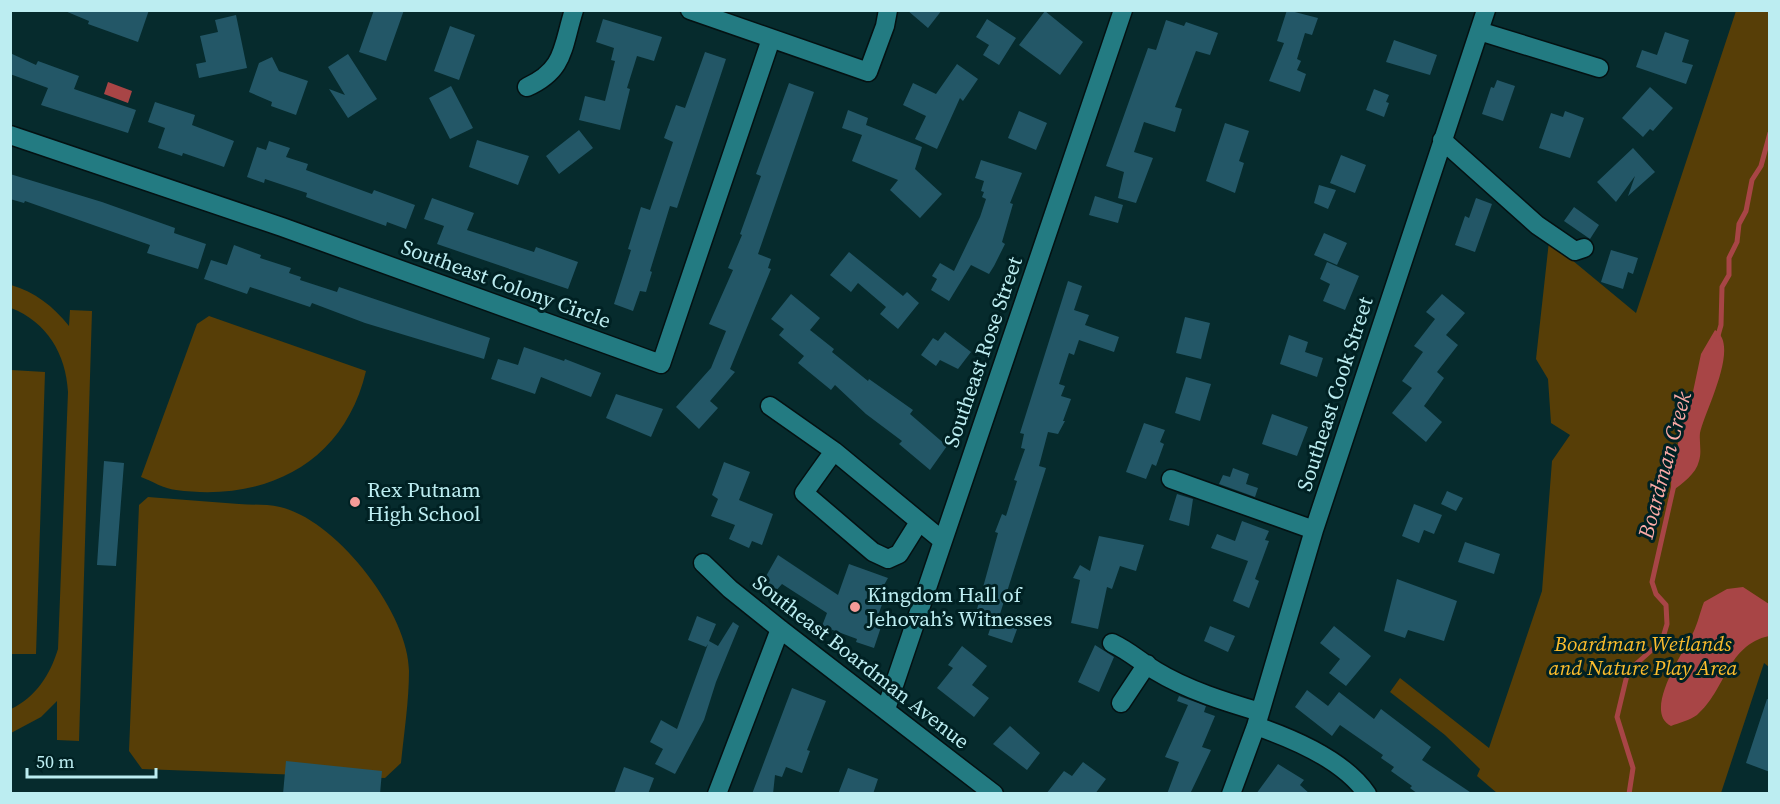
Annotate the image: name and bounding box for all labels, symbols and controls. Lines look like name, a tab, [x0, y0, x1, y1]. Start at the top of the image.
street label: Southeast Colony Circle	[397, 232, 615, 335]
street label: Southeast Rose Street	[936, 253, 1029, 451]
street label: Southeast Cook Street	[1289, 293, 1380, 495]
water label: Boardman Creek	[1630, 388, 1698, 543]
place label: Rex Putnam High School	[367, 475, 481, 528]
marker: Rex Putnam High School	[348, 495, 362, 509]
street label: Southeast Boardman Avenue	[747, 568, 976, 755]
place label: Kingdom Hall of Jehovah’s Witnesses	[866, 580, 1052, 633]
marker: Kingdom Hall of Jehovah’s Witnesses	[848, 600, 862, 614]
park label: Boardman Wetlands and Nature Play Area	[1549, 629, 1738, 682]
scale bar	[27, 741, 156, 779]
text: 50 m	[36, 749, 74, 774]

